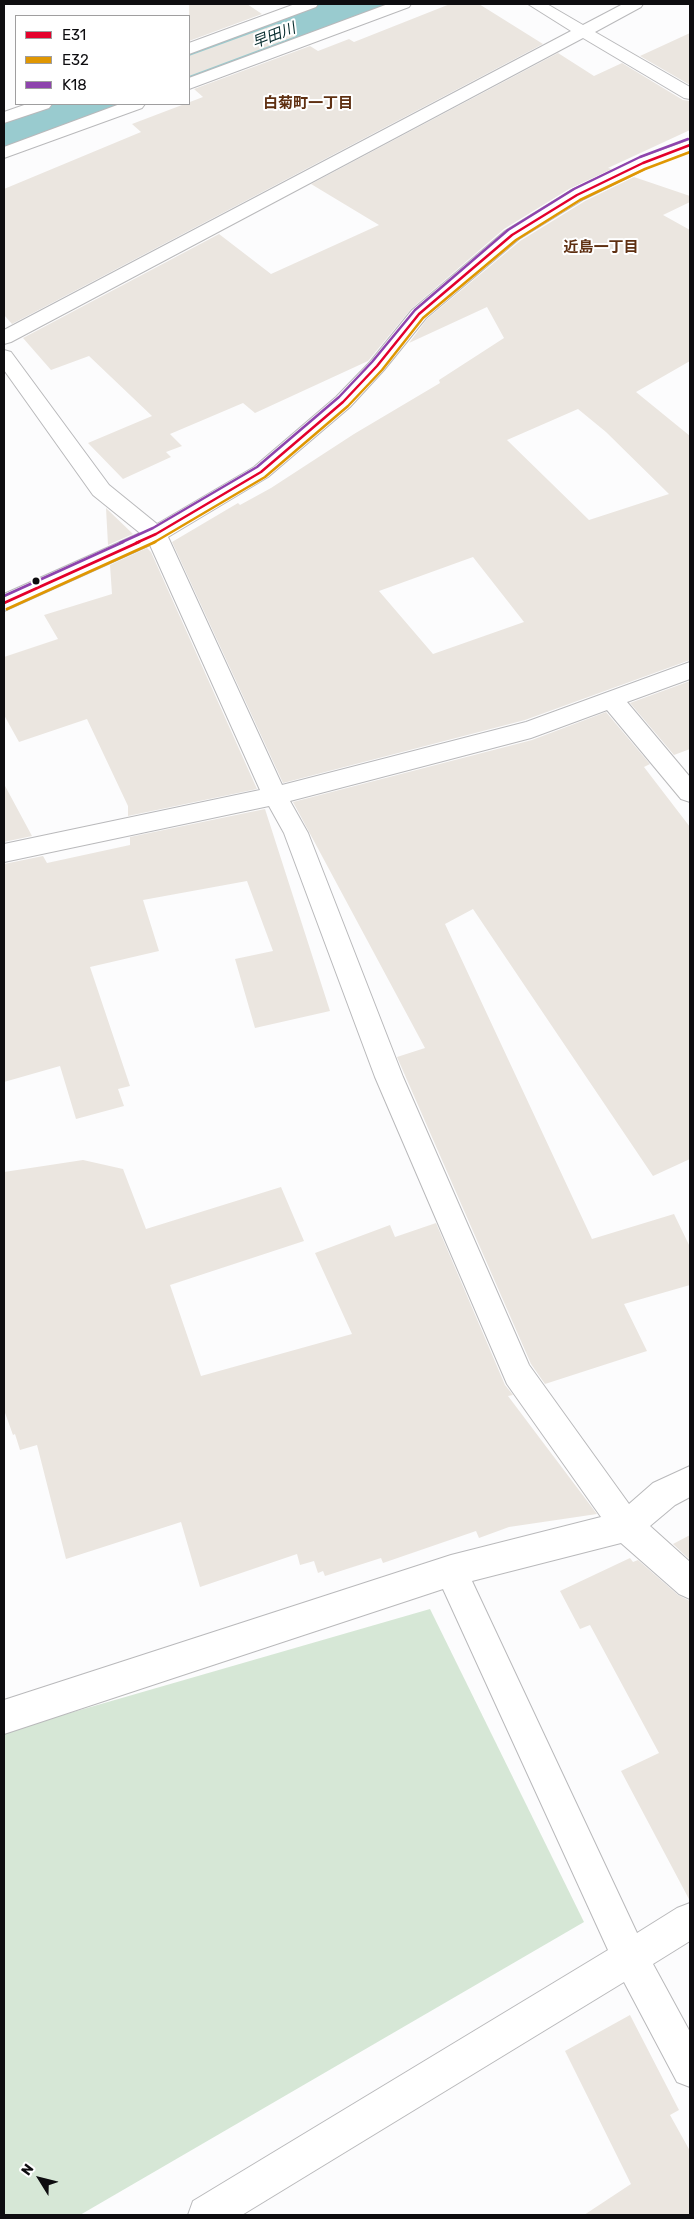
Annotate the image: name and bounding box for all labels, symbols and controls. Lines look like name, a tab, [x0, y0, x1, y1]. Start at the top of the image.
legend	[15, 15, 190, 105]
water label: 早田川	[250, 20, 298, 52]
text: E31	[62, 26, 86, 44]
text: E32	[62, 51, 89, 69]
text: K18	[62, 76, 87, 94]
district label: 白菊町一丁目	[263, 95, 353, 113]
district label: 近島一丁目	[564, 239, 638, 257]
unlabelled marker	[31, 576, 41, 586]
north arrow	[15, 2154, 65, 2204]
text: N	[18, 2161, 37, 2179]

